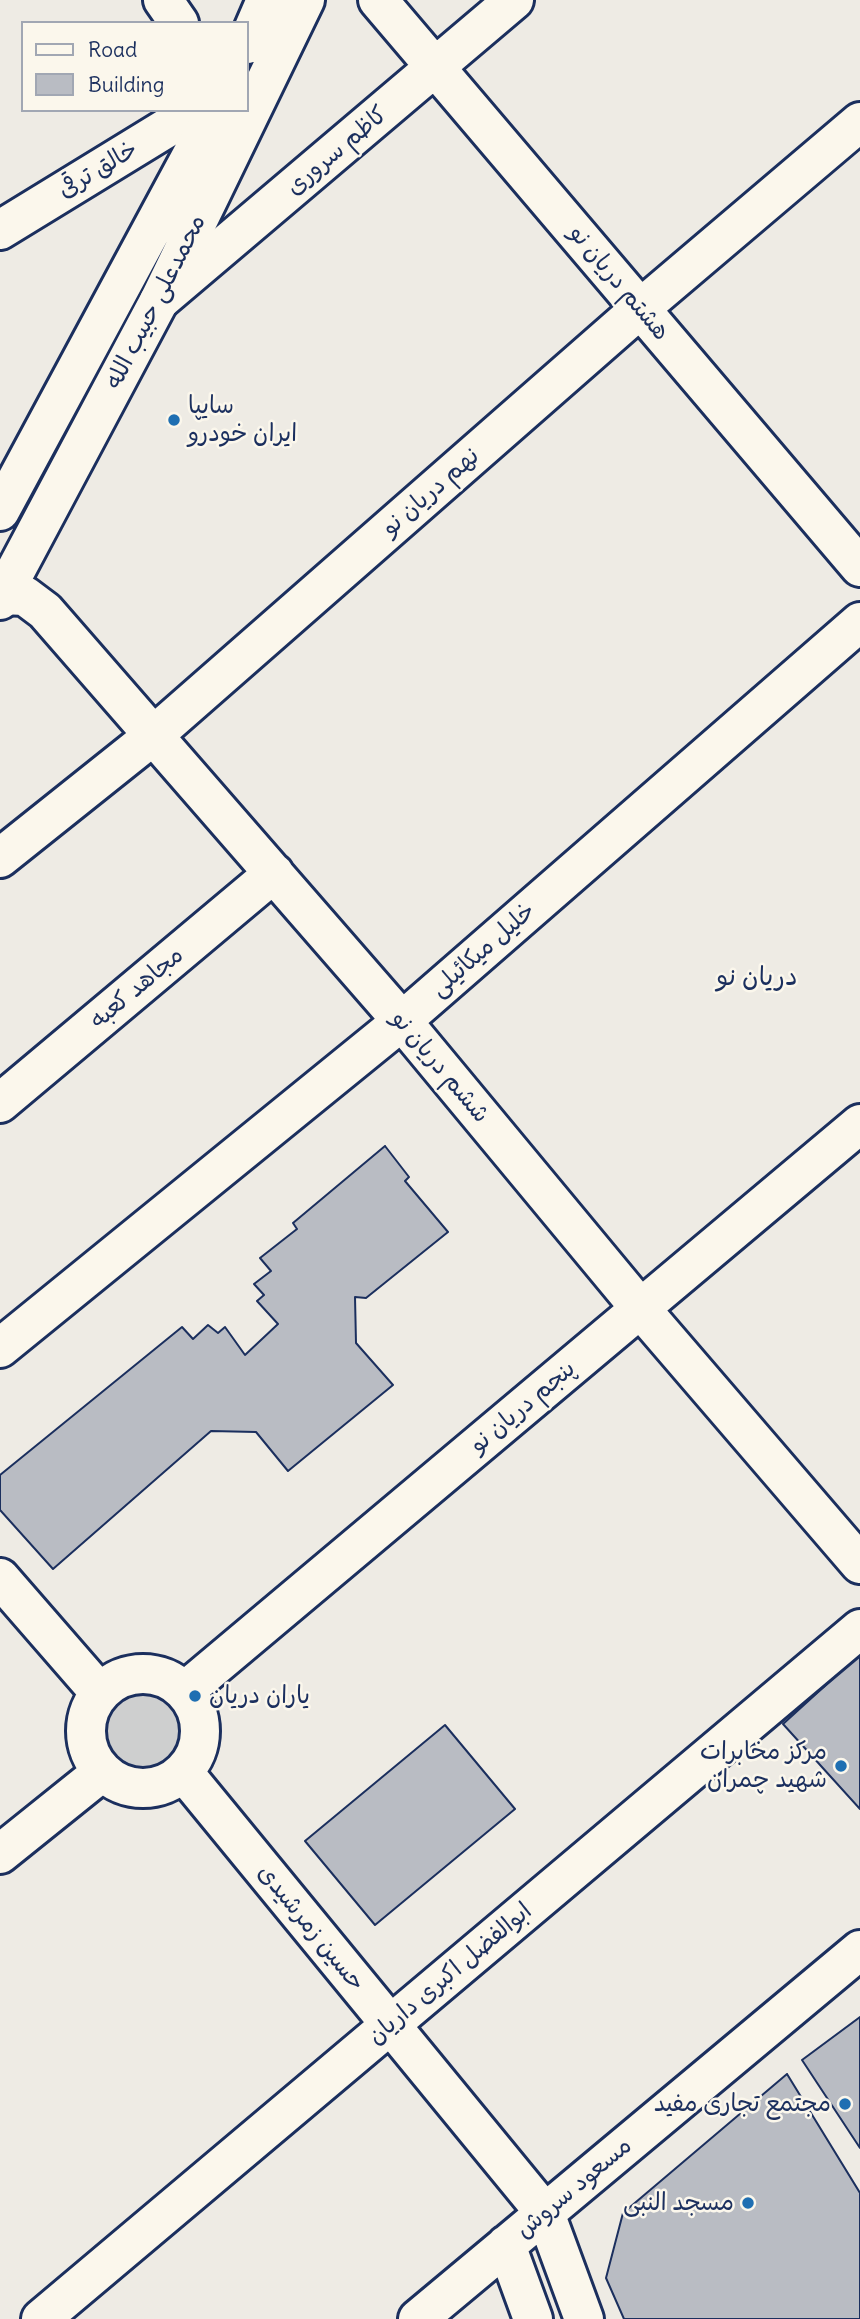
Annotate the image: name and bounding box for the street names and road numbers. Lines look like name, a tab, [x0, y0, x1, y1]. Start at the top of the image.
street label: کاظم سروری	[280, 100, 394, 202]
street label: خالق ترقی	[53, 135, 143, 205]
street label: محمدعلی حبیب الله	[100, 210, 212, 394]
street label: هشتم دریان‌ نو	[563, 220, 675, 346]
street label: نهم دریان‌ نو	[376, 442, 486, 542]
street label: خلیل میکائیلی	[425, 897, 541, 1003]
street label: مجاهد کعبه	[85, 941, 189, 1035]
street label: ششم دریان‌ نو	[385, 1005, 495, 1129]
street label: پنجم دریان‌ نو	[464, 1355, 582, 1459]
street label: حسین زمرشيدی	[251, 1859, 371, 1997]
street label: ابوالفضل اکبری داریان	[362, 1897, 538, 2051]
street label: مسعود سروش	[510, 2131, 638, 2245]

